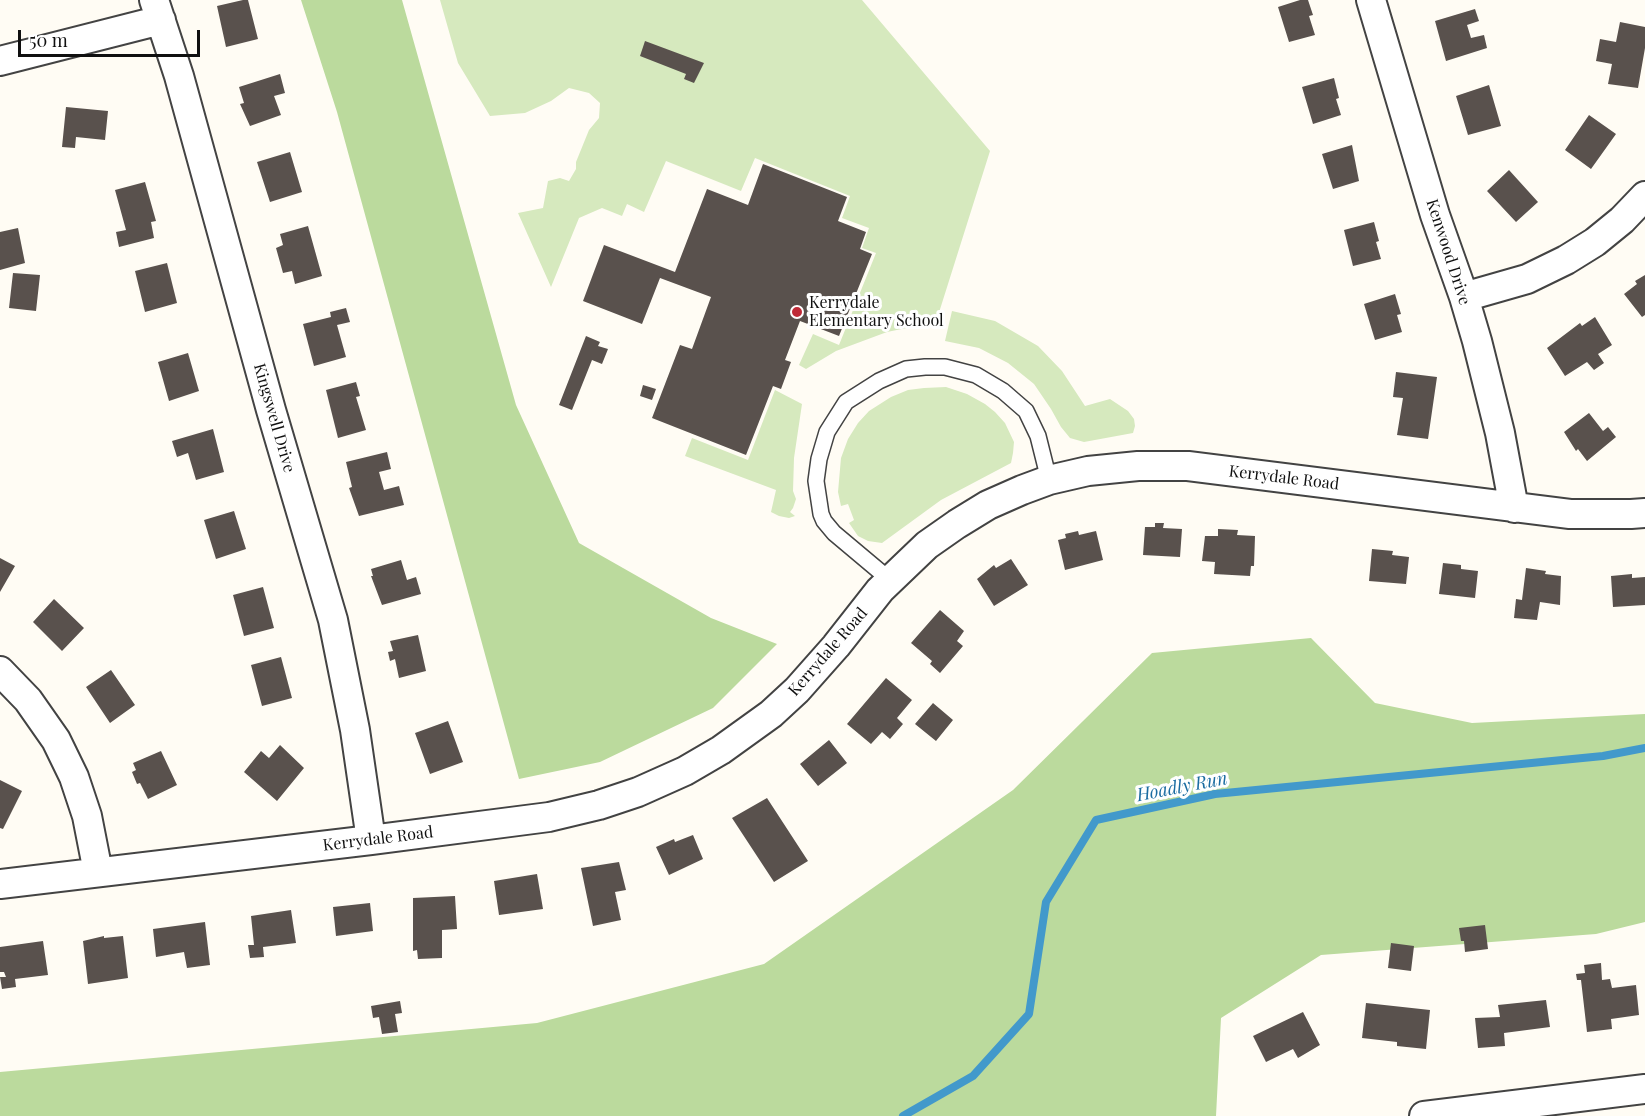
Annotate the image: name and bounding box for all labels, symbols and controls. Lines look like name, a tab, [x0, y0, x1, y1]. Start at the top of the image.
scale bar	[21, 18, 202, 56]
text: 50 m	[29, 28, 68, 52]
street label: Kenwood Drive	[1422, 197, 1474, 307]
place label: Kerrydale Elementary School	[809, 293, 944, 331]
marker: Kerrydale Elementary School	[790, 305, 804, 319]
street label: Kingswell Drive	[249, 361, 299, 475]
street label: Kerrydale Road	[1228, 462, 1340, 494]
street label: Kerrydale Road	[784, 604, 872, 700]
water label: Hoadly Run	[1135, 768, 1229, 806]
street label: Kerrydale Road	[322, 823, 434, 855]

